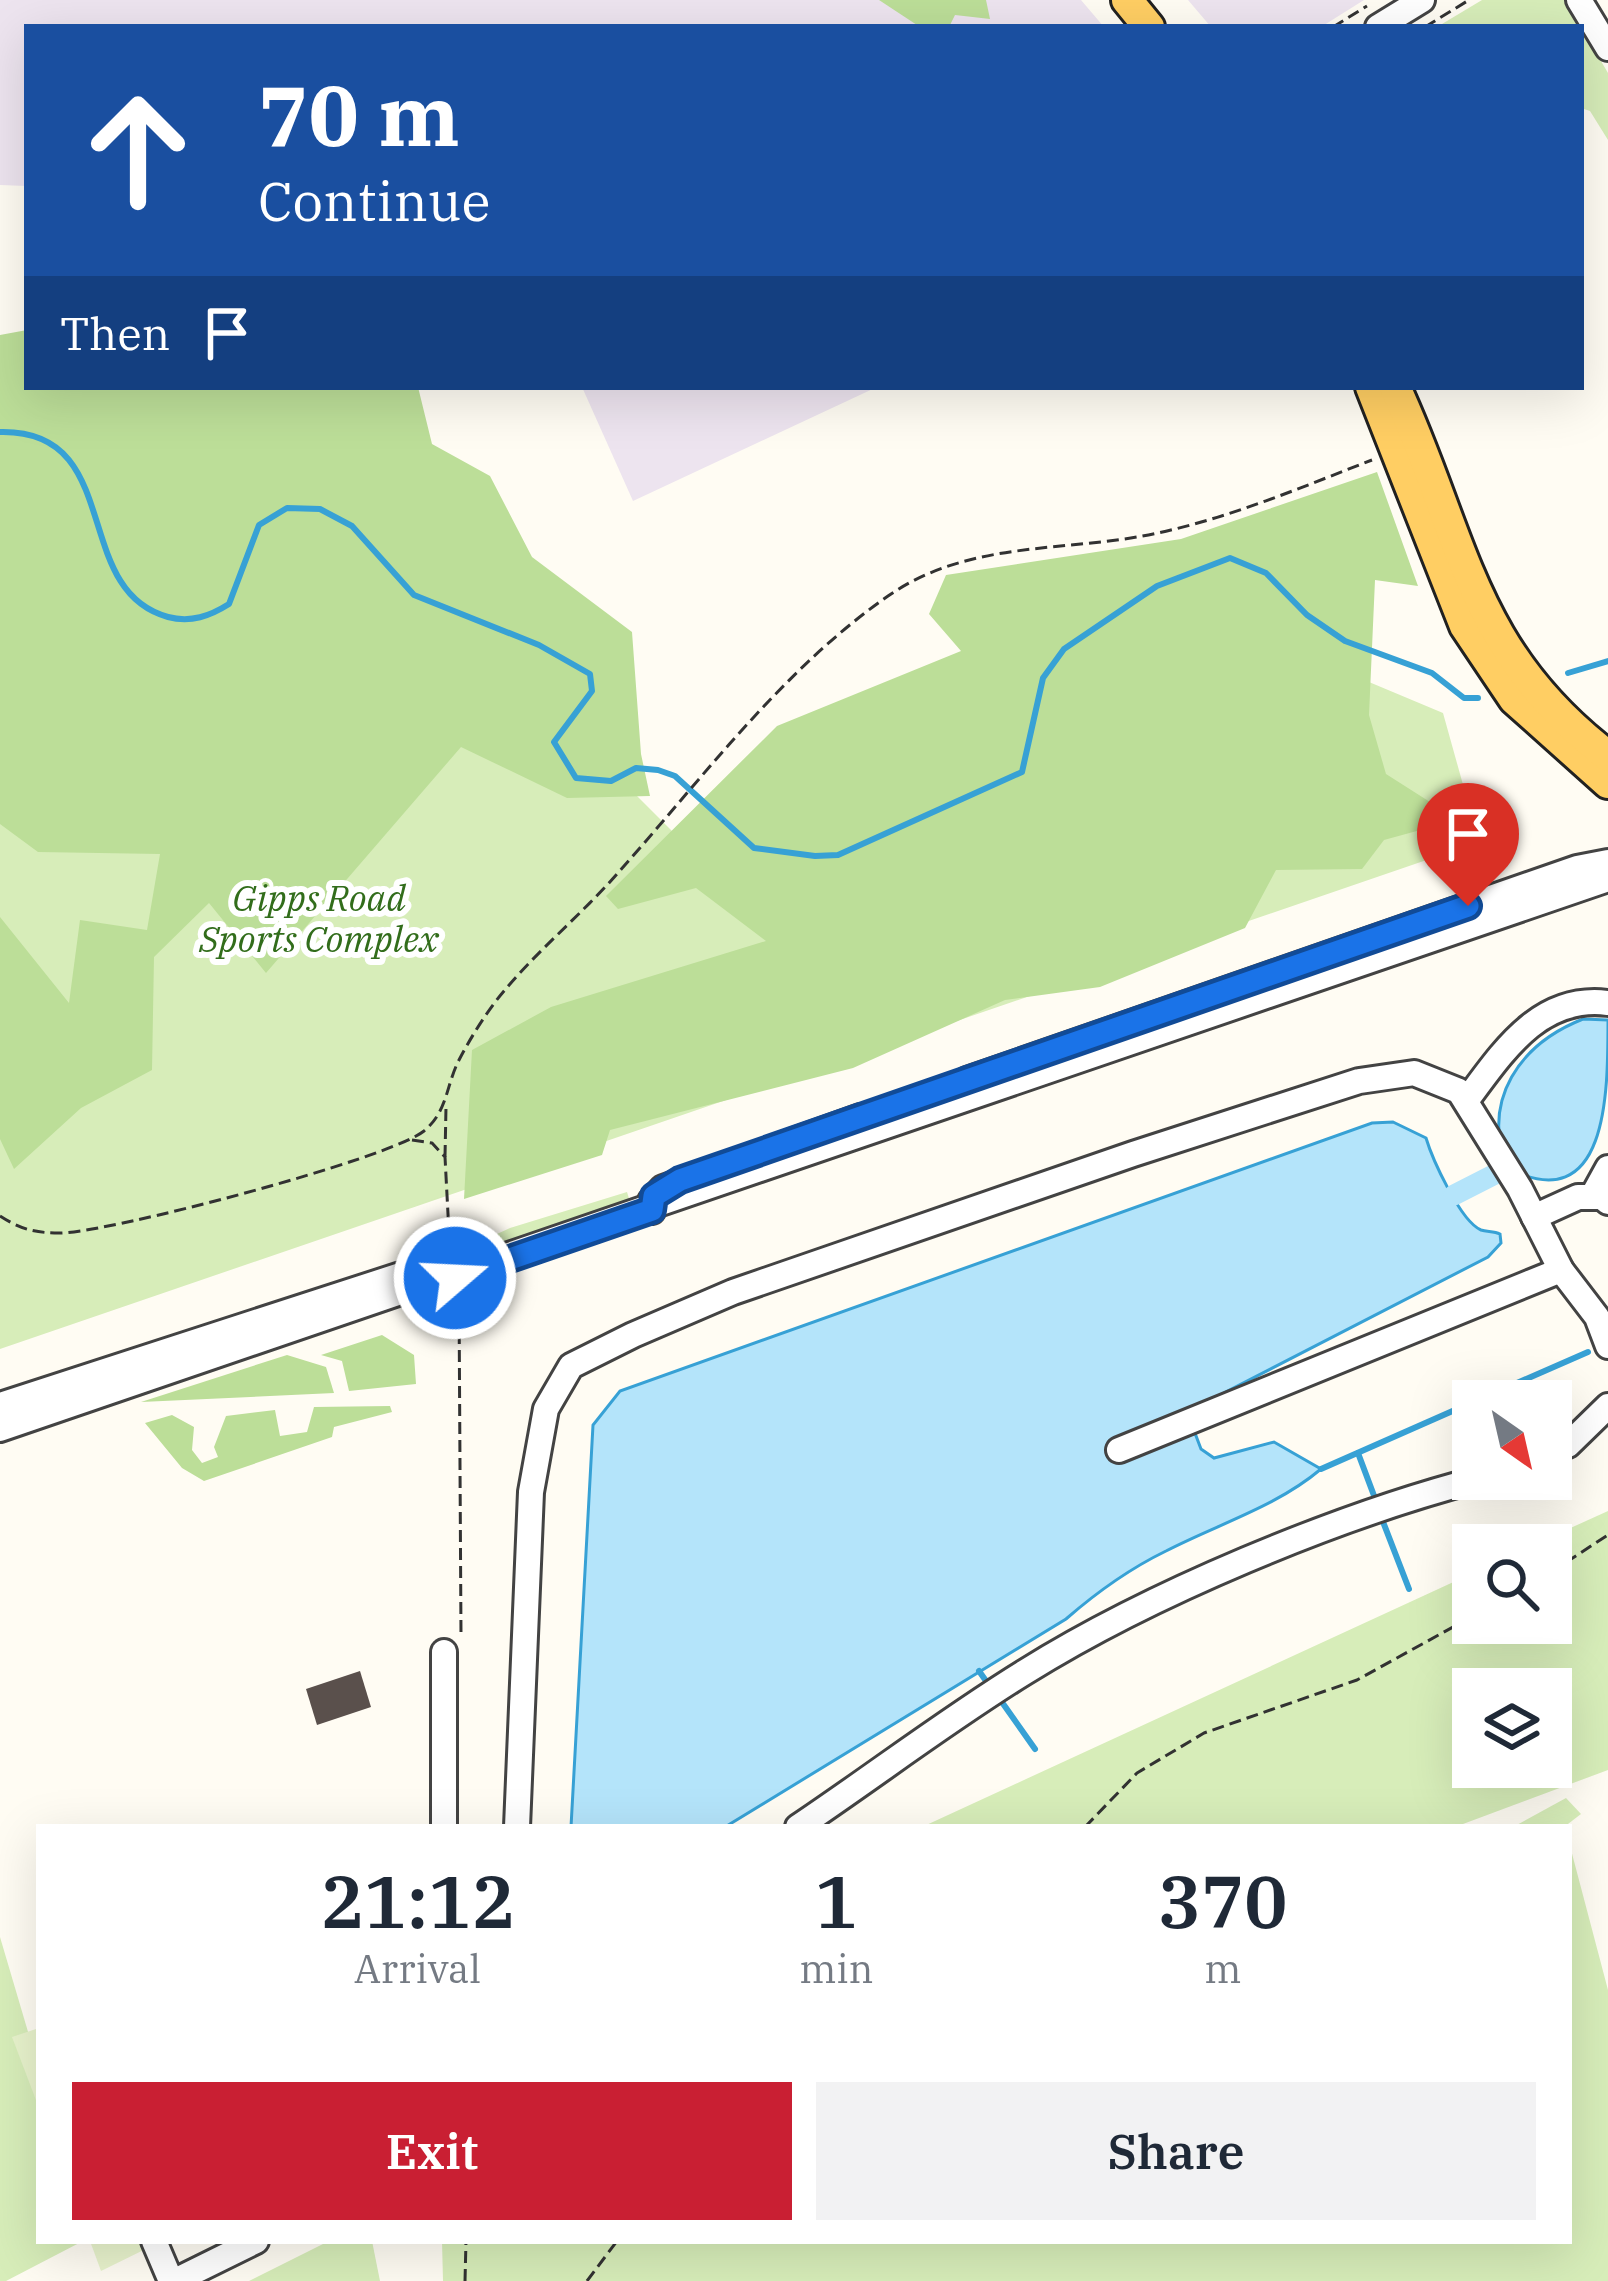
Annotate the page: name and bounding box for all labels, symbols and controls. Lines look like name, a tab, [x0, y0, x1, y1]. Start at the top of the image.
text: 70 m	[258, 60, 460, 169]
icon: ahead	[60, 72, 216, 228]
text: Continue	[258, 166, 490, 236]
icon: arrive	[194, 300, 260, 366]
text: Then	[60, 304, 170, 362]
pin	[1417, 783, 1519, 906]
icon: arrive	[1435, 801, 1501, 867]
park label: Gipps Road Sports Complex	[198, 874, 439, 962]
position arrow	[392, 1215, 518, 1341]
north arrow	[1452, 1380, 1572, 1500]
map controls	[1452, 1380, 1572, 1788]
button: search	[1452, 1524, 1572, 1644]
button: layers	[1452, 1668, 1572, 1788]
text: 21:12	[320, 1854, 515, 1948]
text: 1	[815, 1854, 858, 1948]
text: 370	[1158, 1854, 1288, 1948]
text: Arrival	[354, 1943, 481, 1994]
text: min	[799, 1943, 874, 1994]
text: m	[1204, 1943, 1241, 1994]
button: Exit	[72, 2082, 792, 2220]
button: Share	[816, 2082, 1536, 2220]

